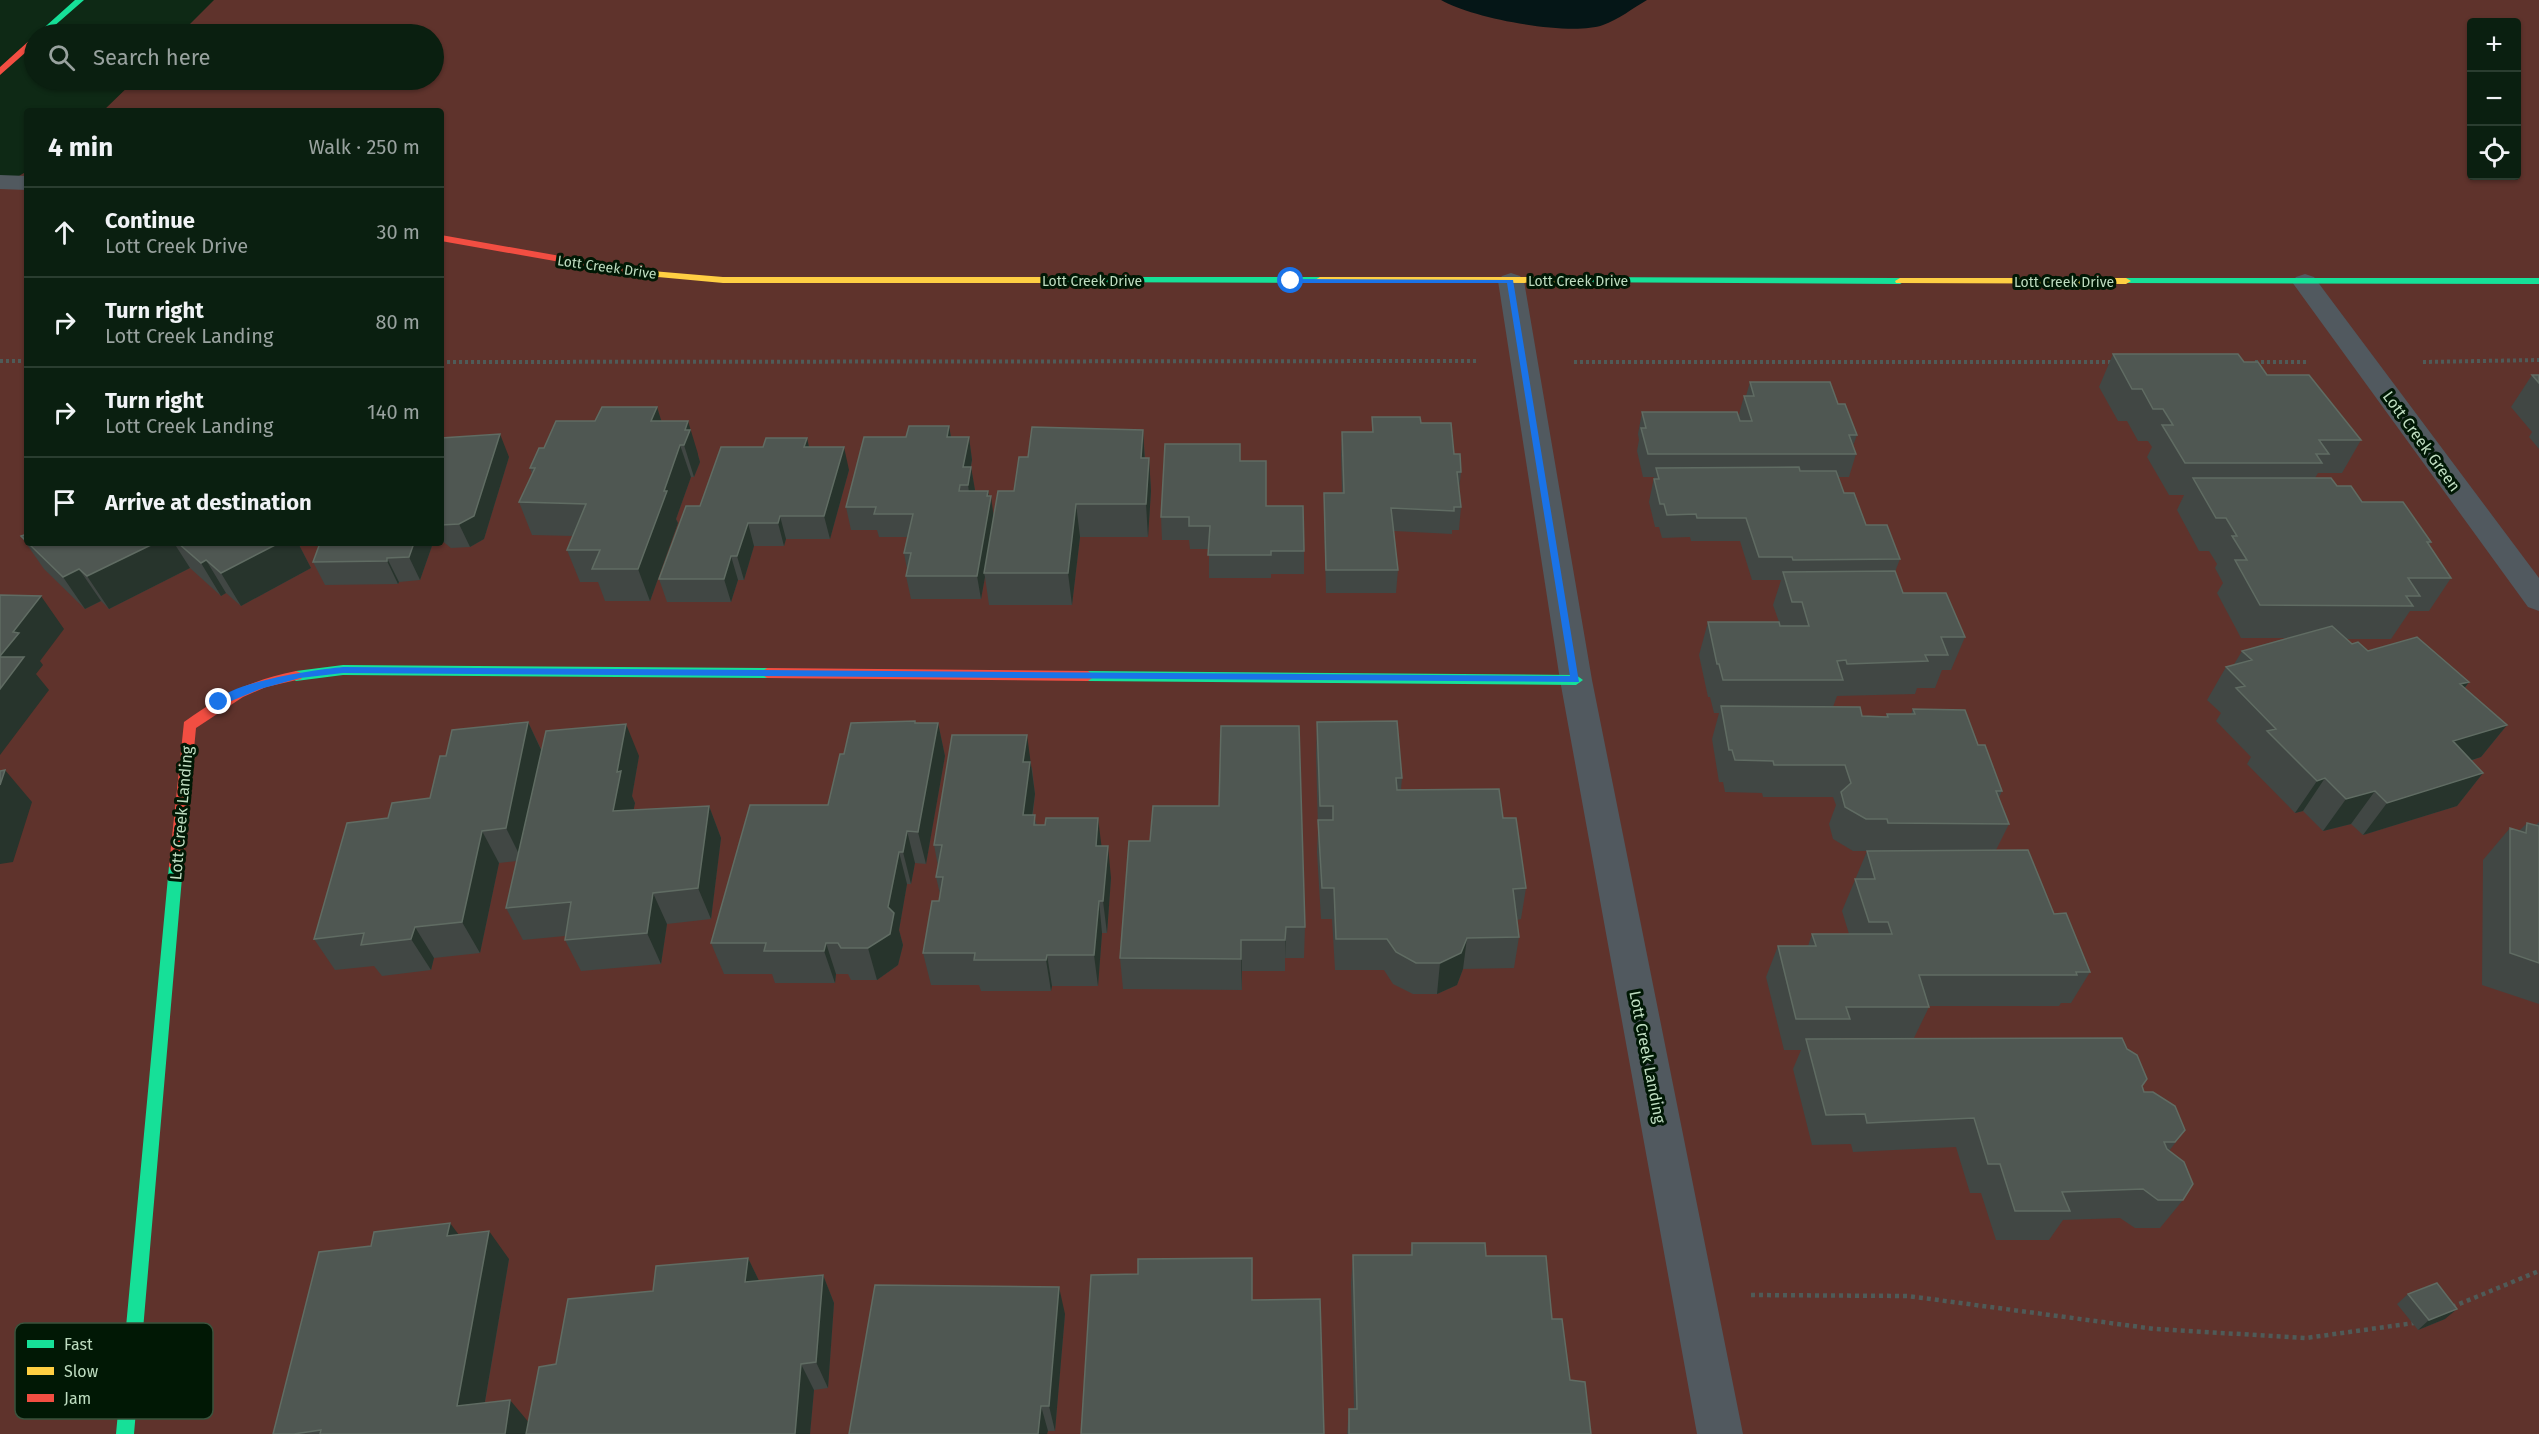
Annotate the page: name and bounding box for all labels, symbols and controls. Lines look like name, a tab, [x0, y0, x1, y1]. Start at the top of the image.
map controls	[2467, 18, 2521, 180]
button: +	[2467, 18, 2521, 72]
search box	[24, 24, 444, 90]
icon: search	[45, 41, 78, 74]
text: Search here	[93, 44, 211, 71]
button: −	[2467, 72, 2521, 126]
button: locate	[2467, 126, 2521, 180]
text: 4 min	[48, 132, 113, 163]
text: Walk · 250 m	[308, 135, 420, 159]
text: Continue	[105, 207, 195, 234]
icon: ahead	[48, 216, 81, 249]
text: 30 m	[376, 220, 420, 244]
text: Lott Creek Drive	[105, 234, 248, 258]
street label: Lott Creek Drive	[556, 252, 658, 283]
route start	[1277, 267, 1303, 293]
street label: Lott Creek Drive	[1042, 273, 1142, 290]
street label: Lott Creek Drive	[1528, 273, 1628, 290]
street label: Lott Creek Drive	[2014, 274, 2114, 291]
text: Turn right	[105, 297, 204, 324]
icon: right	[48, 306, 81, 339]
text: 80 m	[375, 310, 420, 334]
text: Lott Creek Landing	[105, 324, 273, 348]
text: Turn right	[105, 387, 204, 414]
street label: Lott Creek Green	[2379, 387, 2464, 495]
icon: right	[48, 396, 81, 429]
text: 140 m	[367, 400, 420, 424]
text: Lott Creek Landing	[105, 414, 273, 438]
icon: arrive	[48, 486, 81, 519]
text: Arrive at destination	[105, 489, 312, 516]
route end	[205, 688, 231, 714]
street label: Lott Creek Landing	[166, 744, 197, 881]
street label: Lott Creek Landing	[1625, 989, 1670, 1126]
legend	[15, 1323, 213, 1419]
text: Fast	[64, 1335, 93, 1354]
text: Slow	[64, 1362, 99, 1381]
text: Jam	[64, 1389, 91, 1408]

